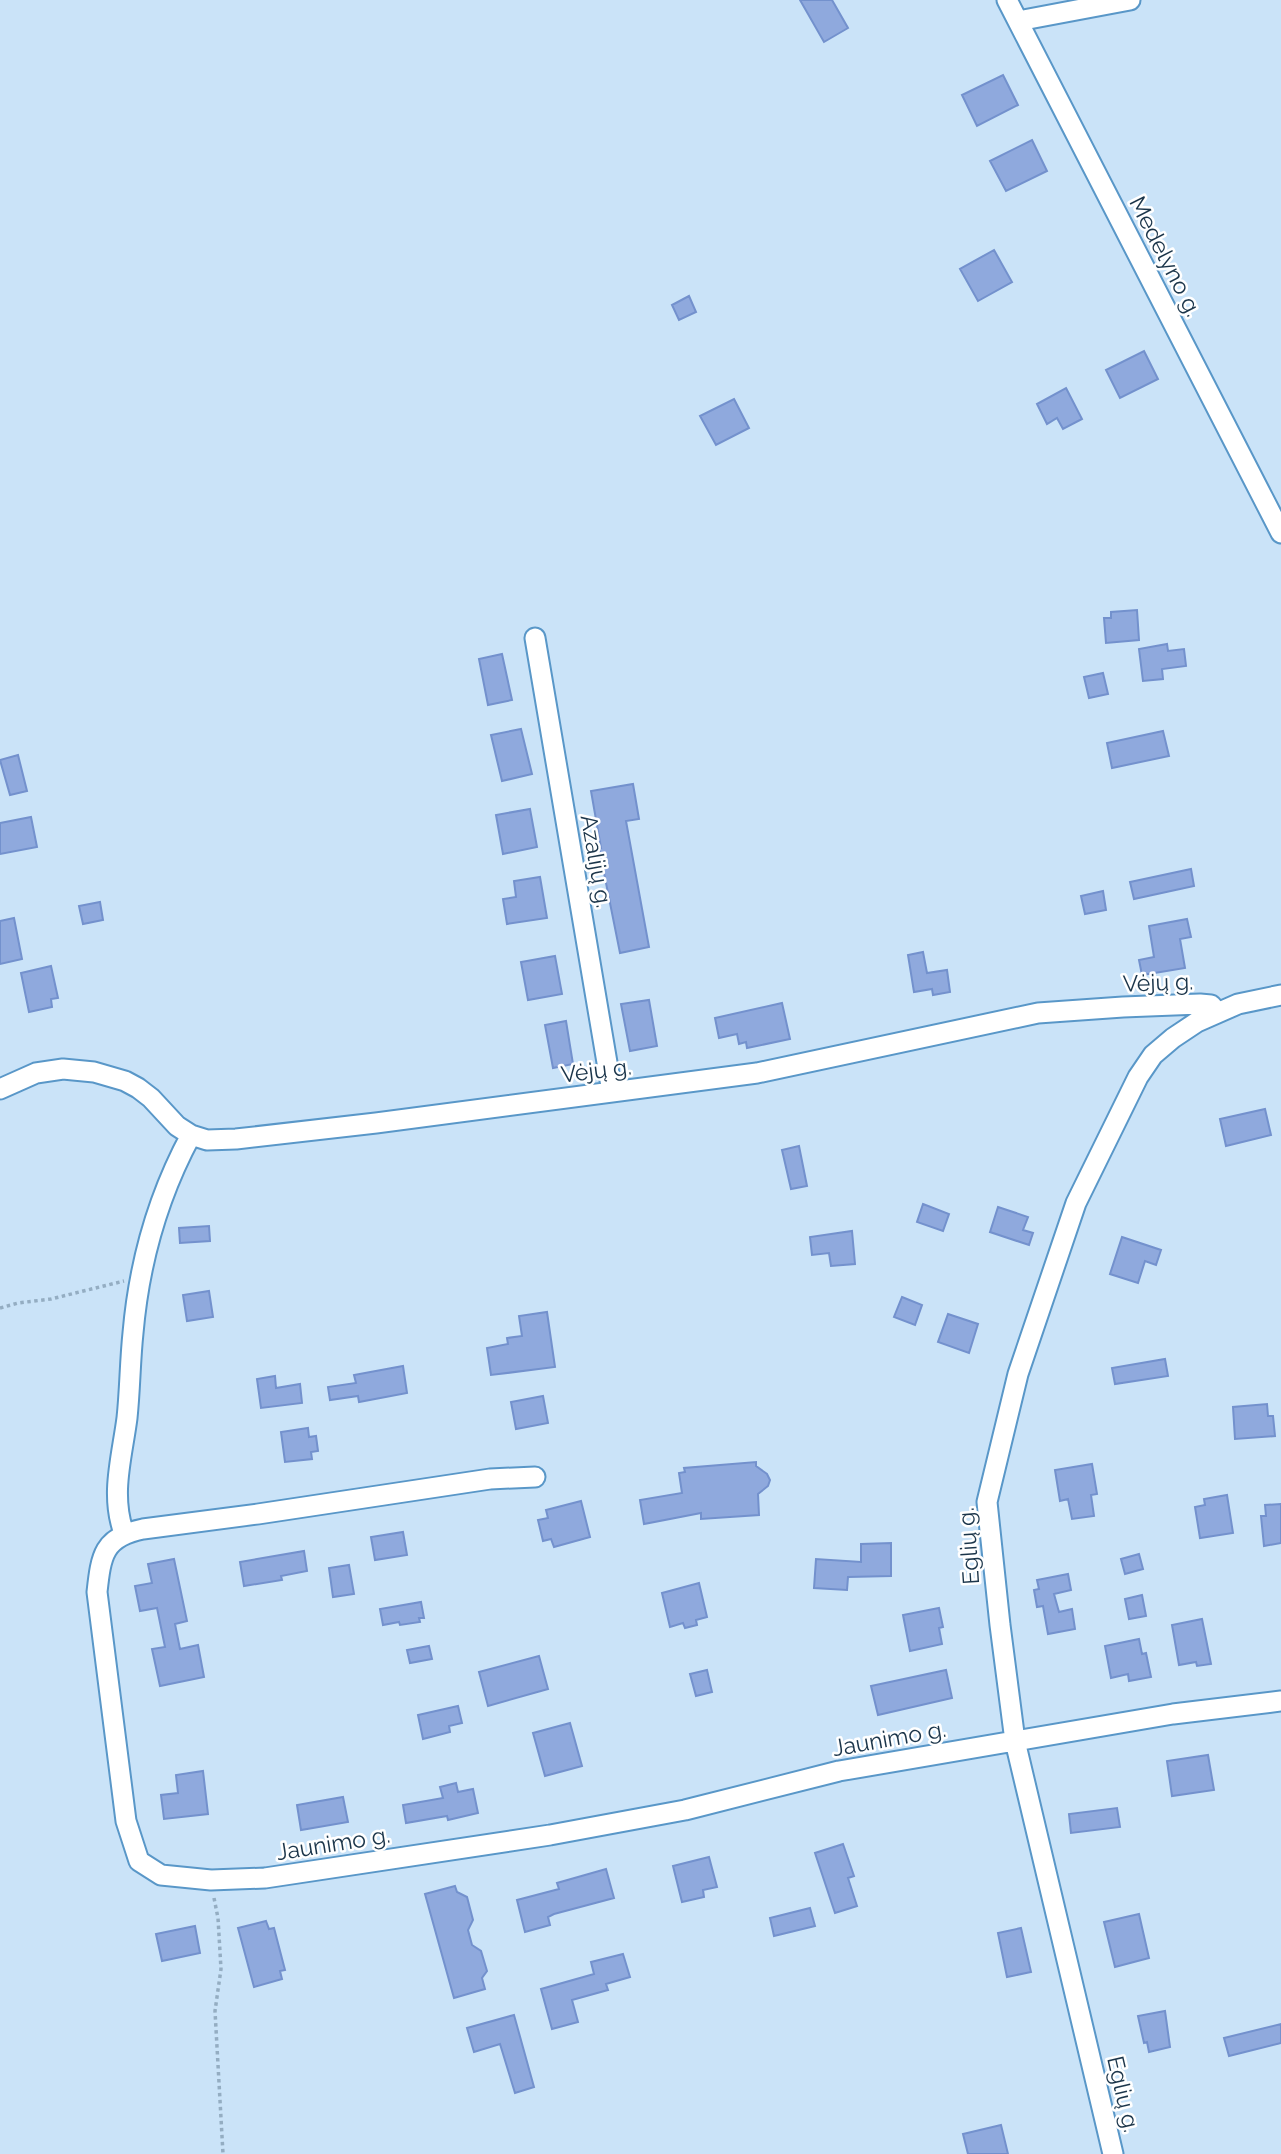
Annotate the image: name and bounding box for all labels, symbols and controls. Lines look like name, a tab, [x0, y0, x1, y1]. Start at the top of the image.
street label: Medelyno g.	[1124, 191, 1208, 321]
street label: Azalijų g.	[576, 812, 618, 910]
street label: Vėjų g.	[1122, 967, 1194, 997]
street label: Vėjų g.	[559, 1052, 633, 1088]
street label: Eglių g.	[952, 1507, 984, 1585]
street label: Jaunimo g.	[830, 1715, 948, 1761]
street label: Jaunimo g.	[274, 1821, 392, 1865]
street label: Eglių g.	[1102, 2053, 1146, 2135]

